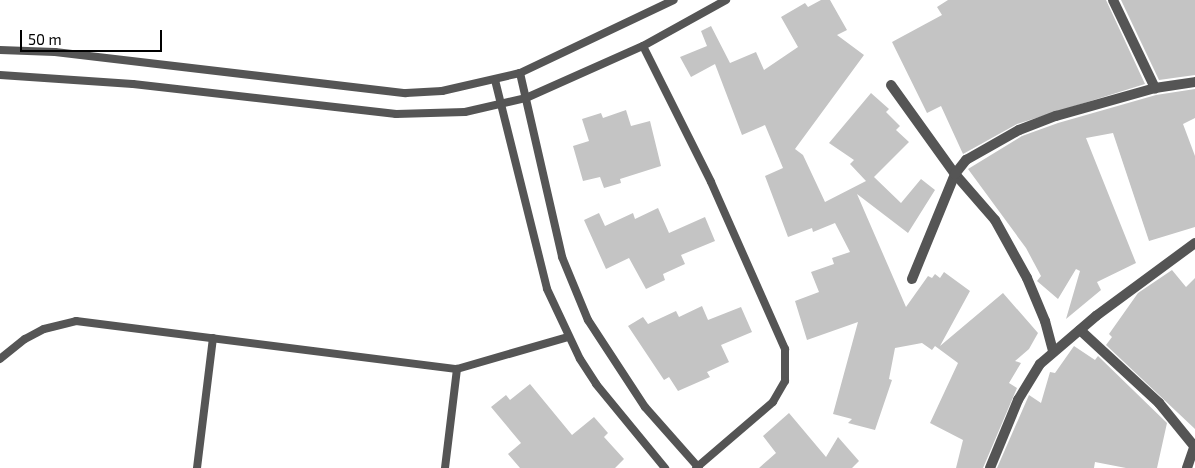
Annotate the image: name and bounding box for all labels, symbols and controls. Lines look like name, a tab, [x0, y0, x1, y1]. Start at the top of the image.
scale bar	[22, 20, 165, 52]
text: 50 m	[28, 30, 62, 48]

